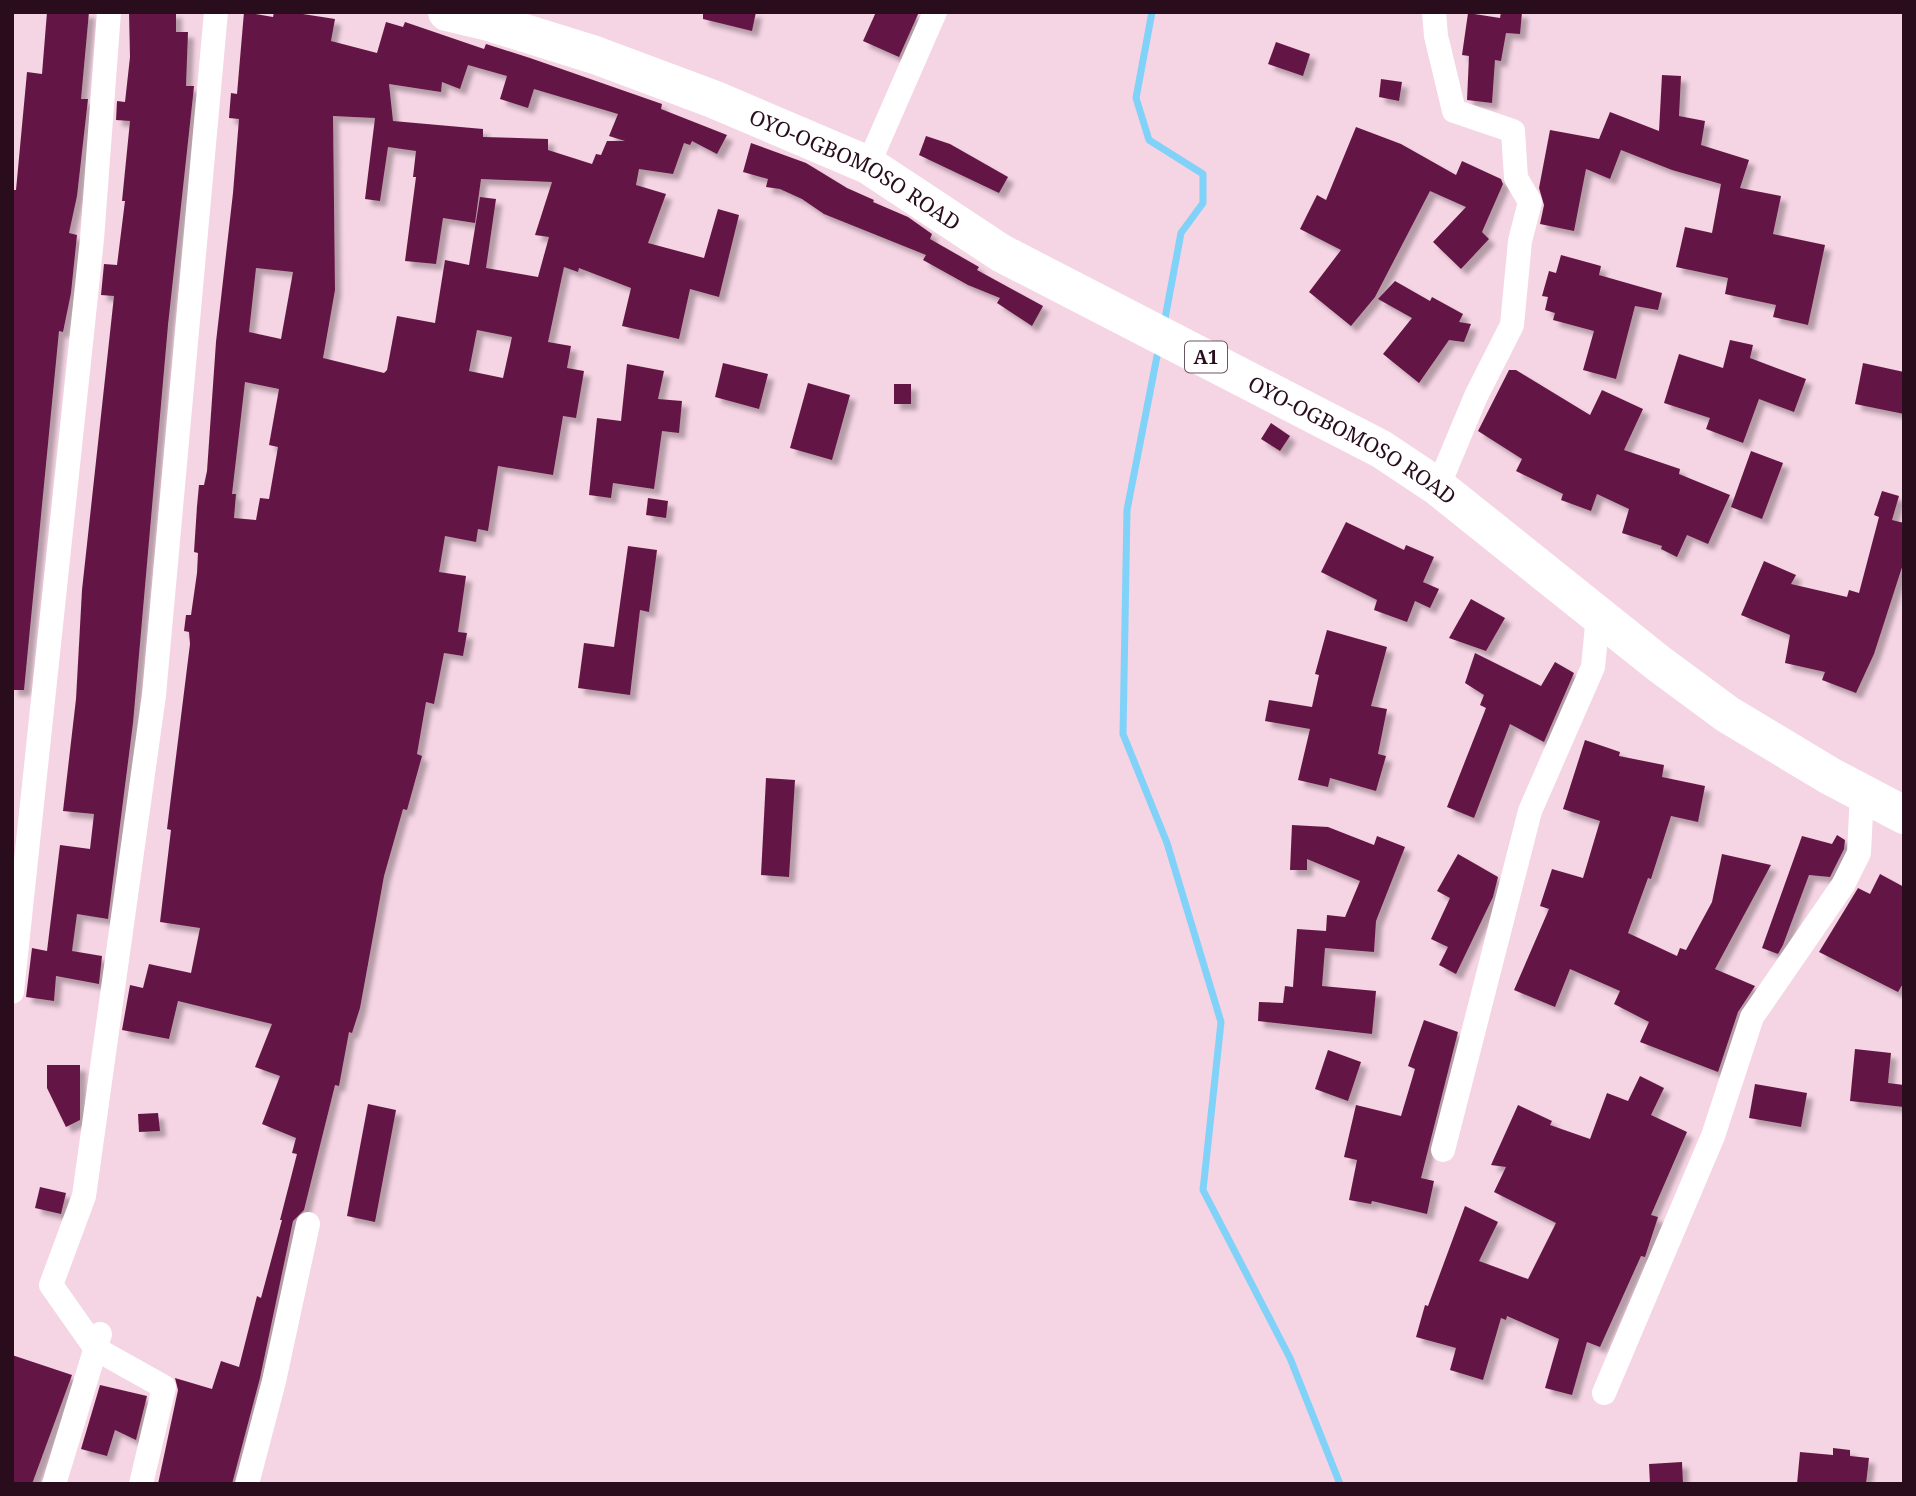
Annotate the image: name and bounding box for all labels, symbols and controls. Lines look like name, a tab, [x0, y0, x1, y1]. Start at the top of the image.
street label: OYO-OGBOMOSO ROAD	[745, 102, 966, 236]
road number: A1	[1185, 342, 1227, 372]
street label: OYO-OGBOMOSO ROAD	[1243, 369, 1462, 510]

